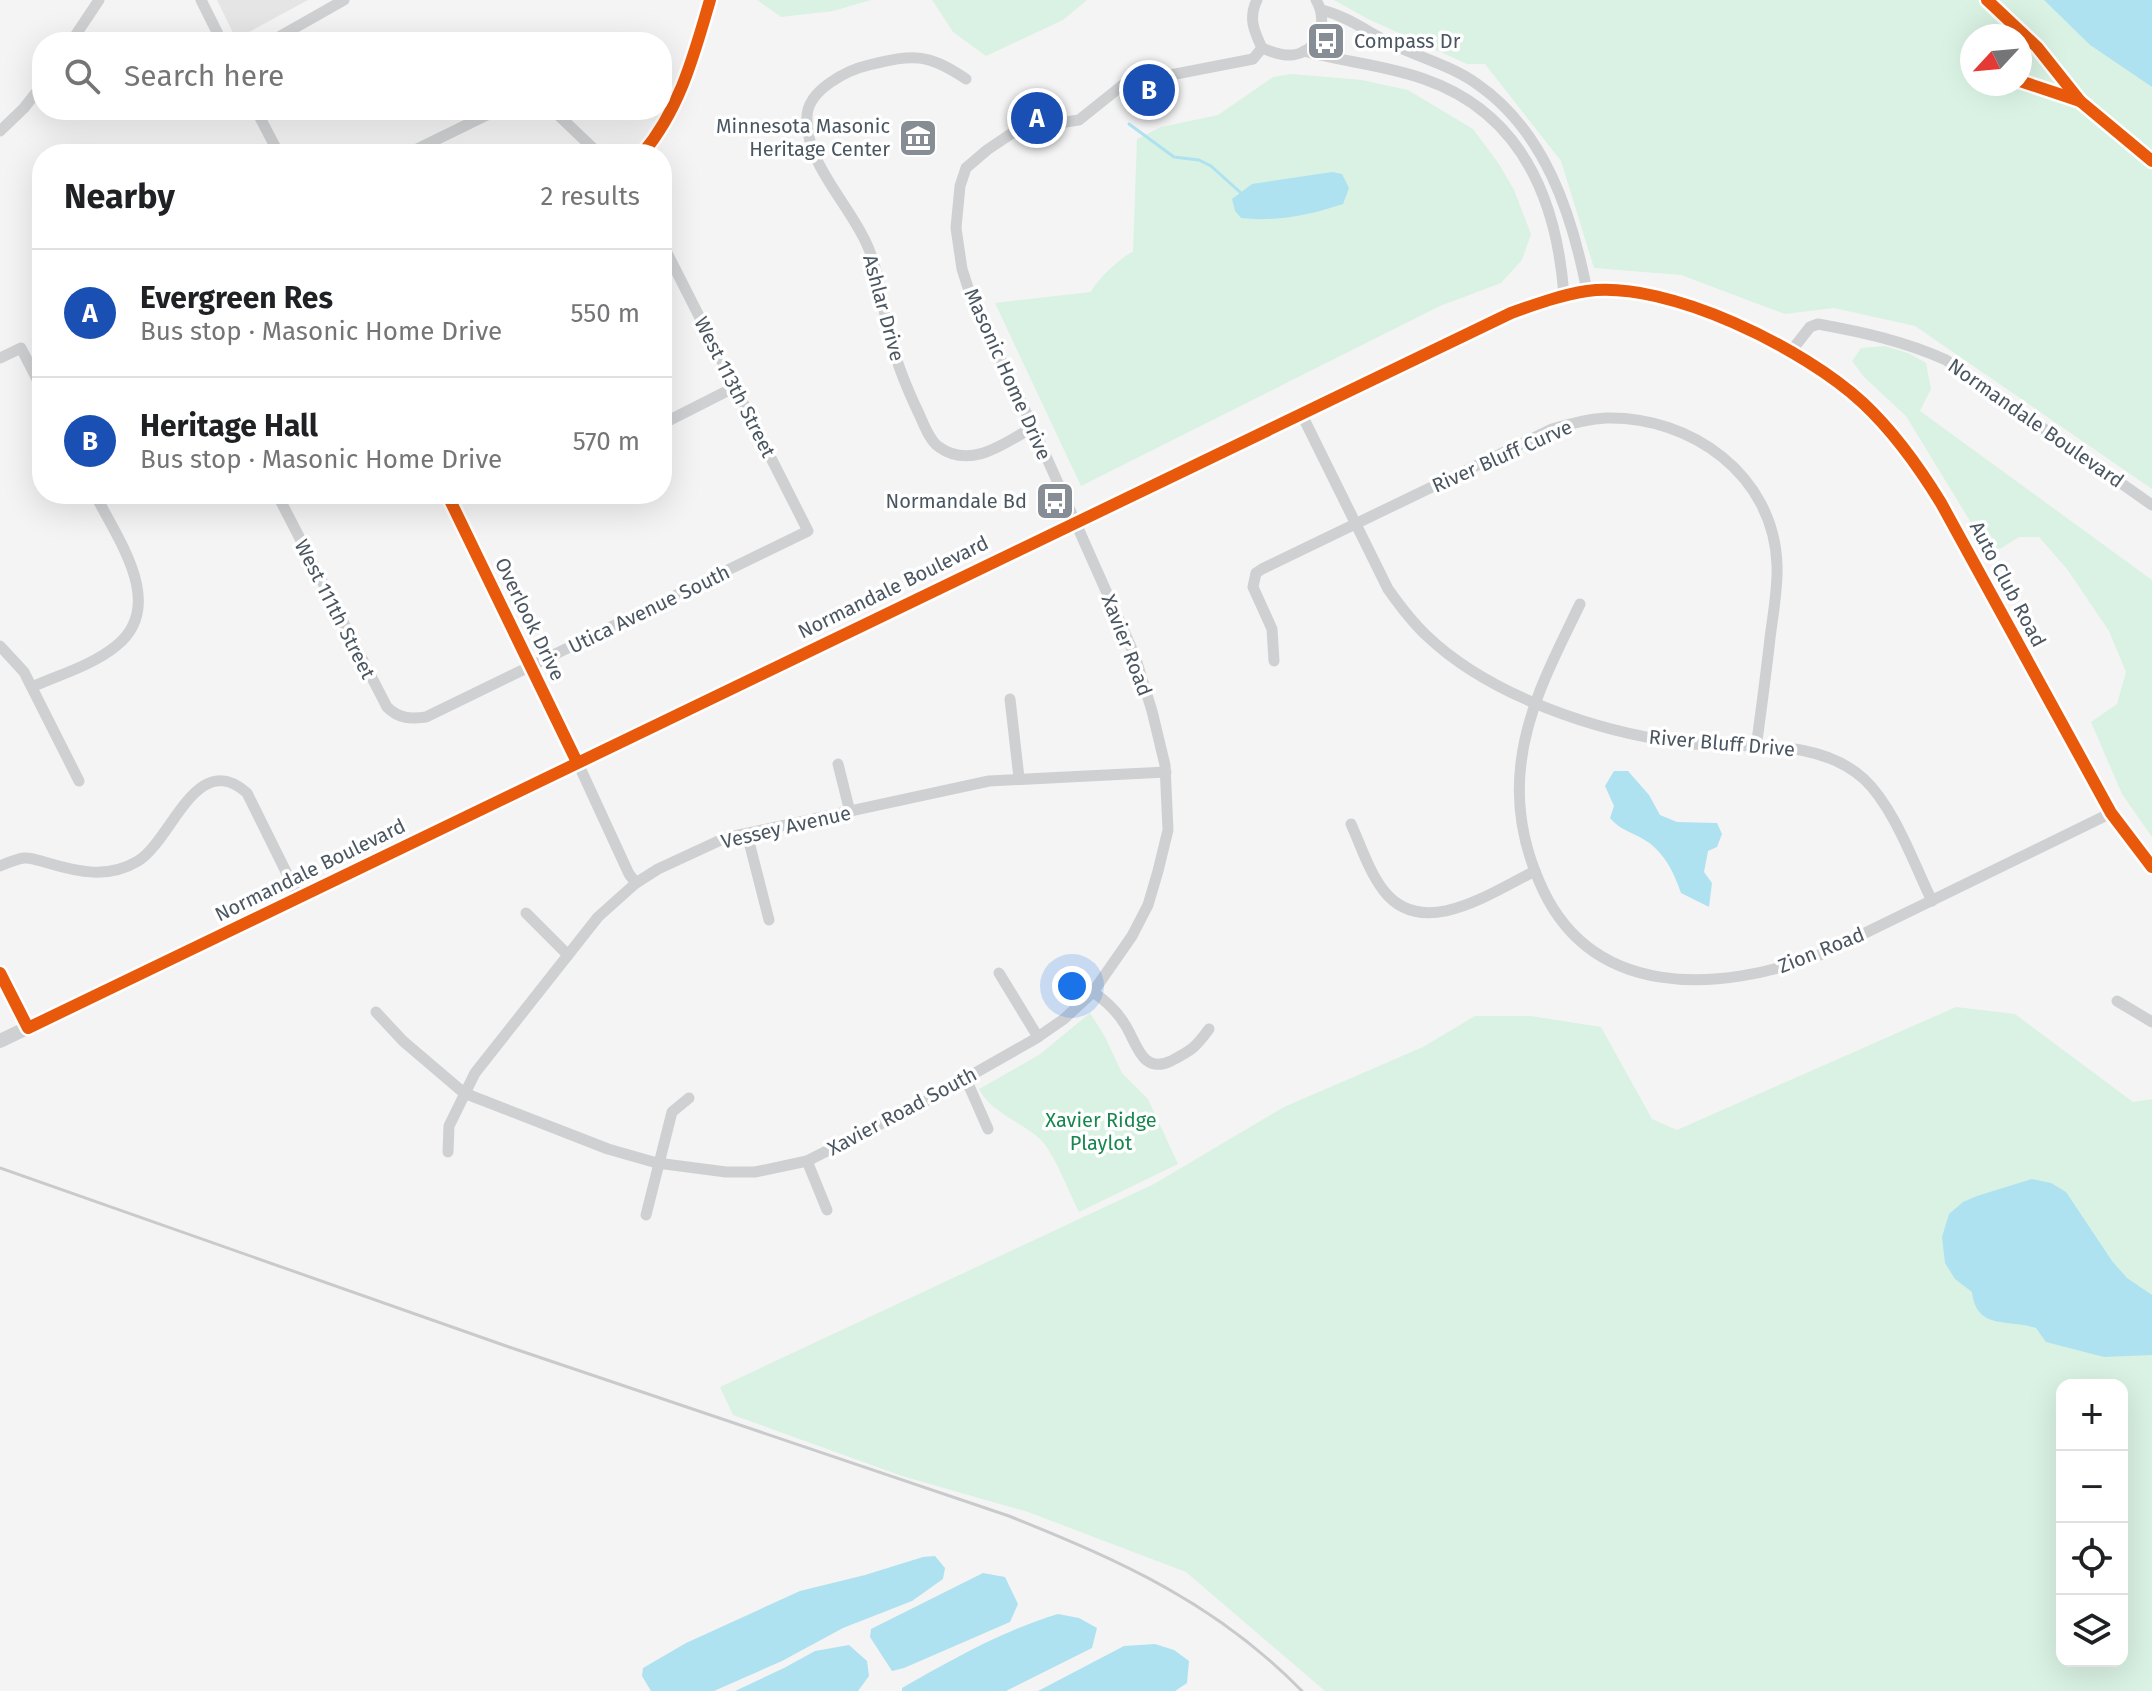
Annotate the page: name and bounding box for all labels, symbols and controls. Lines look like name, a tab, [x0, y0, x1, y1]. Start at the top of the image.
bus stop icon: Compass Dr	[1305, 20, 1347, 62]
north arrow	[1960, 24, 2032, 96]
place label: Compass Dr	[1354, 29, 1461, 53]
search box	[32, 32, 672, 120]
icon: search	[60, 54, 104, 98]
text: Search here	[124, 58, 284, 94]
pin: B	[1123, 60, 1175, 120]
pin: A	[1011, 88, 1063, 148]
place label: Minnesota Masonic Heritage Center	[716, 114, 890, 161]
museum icon: Minnesota Masonic Heritage Center	[897, 117, 939, 159]
text: Nearby	[64, 176, 175, 217]
text: 2 results	[540, 181, 640, 212]
street label: Ashlar Drive	[858, 252, 910, 364]
text: Evergreen Res	[140, 280, 333, 316]
street label: Masonic Home Drive	[959, 285, 1057, 463]
text: A	[82, 298, 98, 329]
text: 550 m	[570, 298, 640, 329]
street label: West 113th Street	[689, 313, 781, 462]
text: Bus stop · Masonic Home Drive	[140, 316, 502, 347]
street label: Normandale Boulevard	[1944, 353, 2128, 493]
text: Heritage Hall	[140, 408, 318, 444]
street label: River Bluff Curve	[1428, 414, 1576, 498]
text: B	[82, 426, 98, 457]
text: 570 m	[573, 426, 640, 457]
text: Bus stop · Masonic Home Drive	[140, 444, 502, 475]
bus stop icon: Normandale Bd	[1034, 480, 1076, 522]
place label: Normandale Bd	[885, 489, 1027, 513]
street label: Auto Club Road	[1965, 517, 2051, 651]
street label: Normandale Boulevard	[794, 530, 992, 644]
street label: West 111th Street	[290, 535, 381, 683]
street label: Overlook Drive	[490, 554, 570, 684]
street label: Utica Avenue South	[564, 560, 734, 658]
street label: Xavier Road	[1097, 591, 1157, 699]
street label: River Bluff Drive	[1648, 725, 1796, 761]
street label: Vessey Avenue	[719, 800, 853, 854]
street label: Normandale Boulevard	[211, 813, 409, 927]
street label: Zion Road	[1774, 922, 1868, 978]
your location	[1052, 966, 1092, 1006]
street label: Xavier Road South	[823, 1062, 981, 1160]
park label: Xavier Ridge Playlot	[1045, 1108, 1157, 1155]
map controls	[2056, 1379, 2128, 1667]
button: +	[2056, 1379, 2128, 1451]
button: −	[2056, 1451, 2128, 1523]
button: locate	[2056, 1523, 2128, 1595]
button: layers	[2056, 1595, 2128, 1667]

